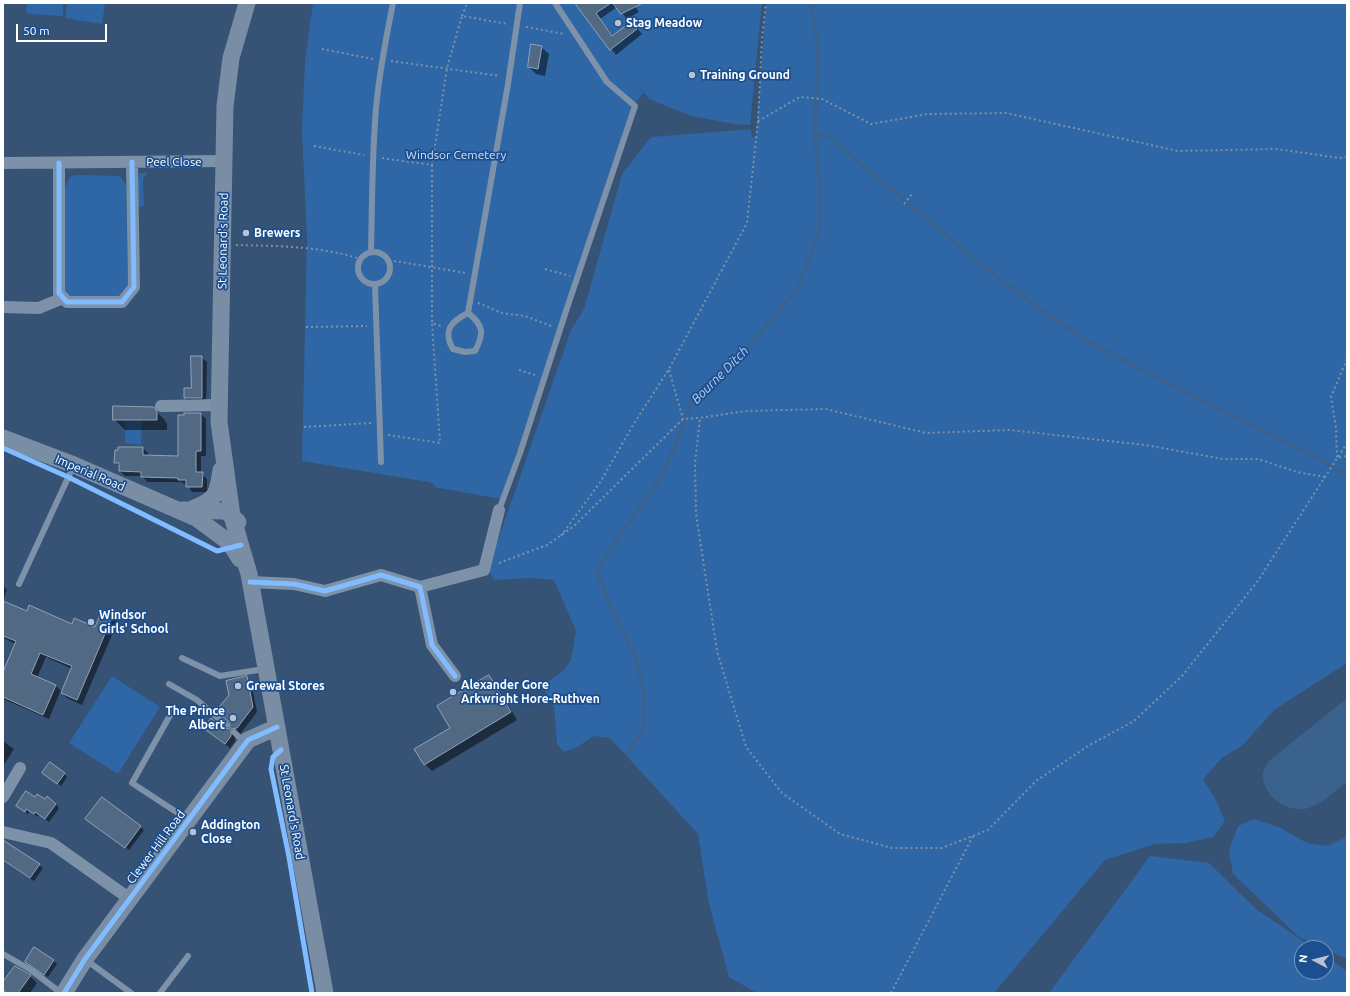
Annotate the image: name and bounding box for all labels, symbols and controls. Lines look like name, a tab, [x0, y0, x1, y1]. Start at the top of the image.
scale bar	[18, 16, 109, 42]
place label: Stag Meadow	[626, 16, 702, 30]
marker: Stag Meadow	[613, 18, 623, 28]
text: 50 m	[23, 24, 50, 37]
place label: Training Ground	[700, 68, 790, 82]
marker: Training Ground	[687, 70, 697, 80]
park label: Windsor Cemetery	[406, 148, 506, 162]
street label: Peel Close	[146, 155, 202, 169]
street label: St Leonard's Road	[215, 193, 231, 289]
place label: Brewers	[254, 226, 300, 240]
marker: Brewers	[241, 228, 251, 238]
water label: Bourne Ditch	[688, 343, 752, 407]
street label: Imperial Road	[53, 452, 127, 494]
place label: Windsor Girls' School	[99, 608, 168, 636]
marker: Windsor Girls' School	[86, 617, 96, 627]
place label: Alexander Gore Arkwright Hore-Ruthven	[461, 678, 600, 706]
place label: Grewal Stores	[246, 679, 325, 693]
marker: Grewal Stores	[233, 681, 243, 691]
marker: Alexander Gore Arkwright Hore-Ruthven	[448, 687, 458, 697]
place label: The Prince Albert	[166, 704, 225, 732]
marker: The Prince Albert	[228, 713, 238, 723]
street label: St Leonard's Road	[277, 763, 307, 861]
street label: Clewer Hill Road	[124, 807, 188, 887]
place label: Addington Close	[201, 818, 260, 846]
marker: Addington Close	[188, 827, 198, 837]
north arrow	[1294, 940, 1334, 980]
text: N	[1297, 954, 1310, 963]

